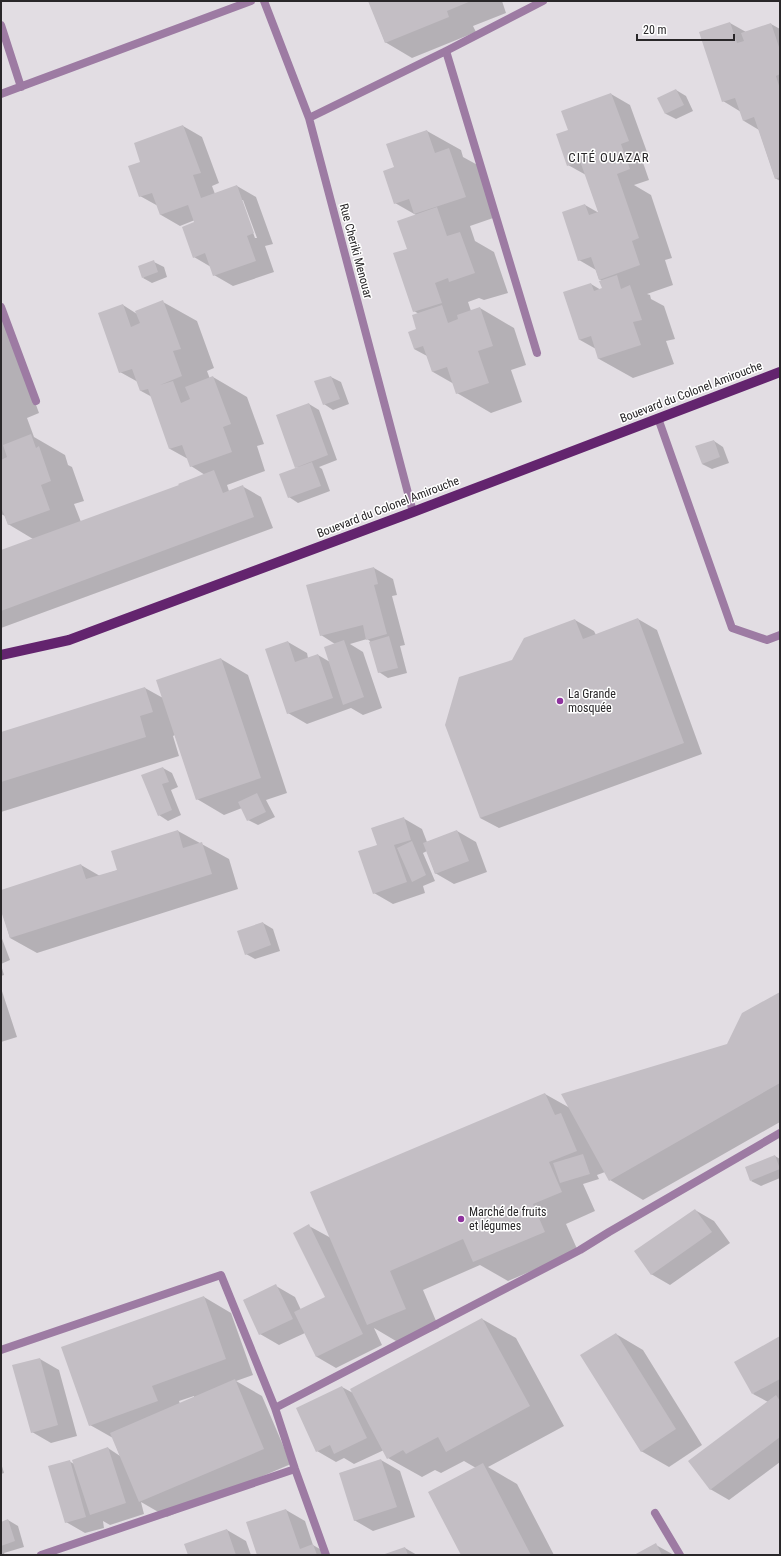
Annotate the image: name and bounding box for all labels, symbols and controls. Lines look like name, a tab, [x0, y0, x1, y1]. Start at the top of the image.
scale bar	[637, 16, 734, 42]
text: 20 m	[643, 23, 667, 37]
district label: CITÉ OUAZAR	[568, 150, 650, 165]
street label: Rue Cheriki Menouar	[337, 202, 376, 300]
street label: Bouevard du Colonel Amirouche	[618, 358, 764, 426]
street label: Bouevard du Colonel Amirouche	[315, 473, 461, 541]
place label: La Grande mosquée	[568, 687, 616, 715]
marker: La Grande mosquée	[555, 696, 565, 706]
place label: Marché de fruits et légumes	[469, 1205, 546, 1233]
marker: Marché de fruits et légumes	[456, 1214, 466, 1224]

